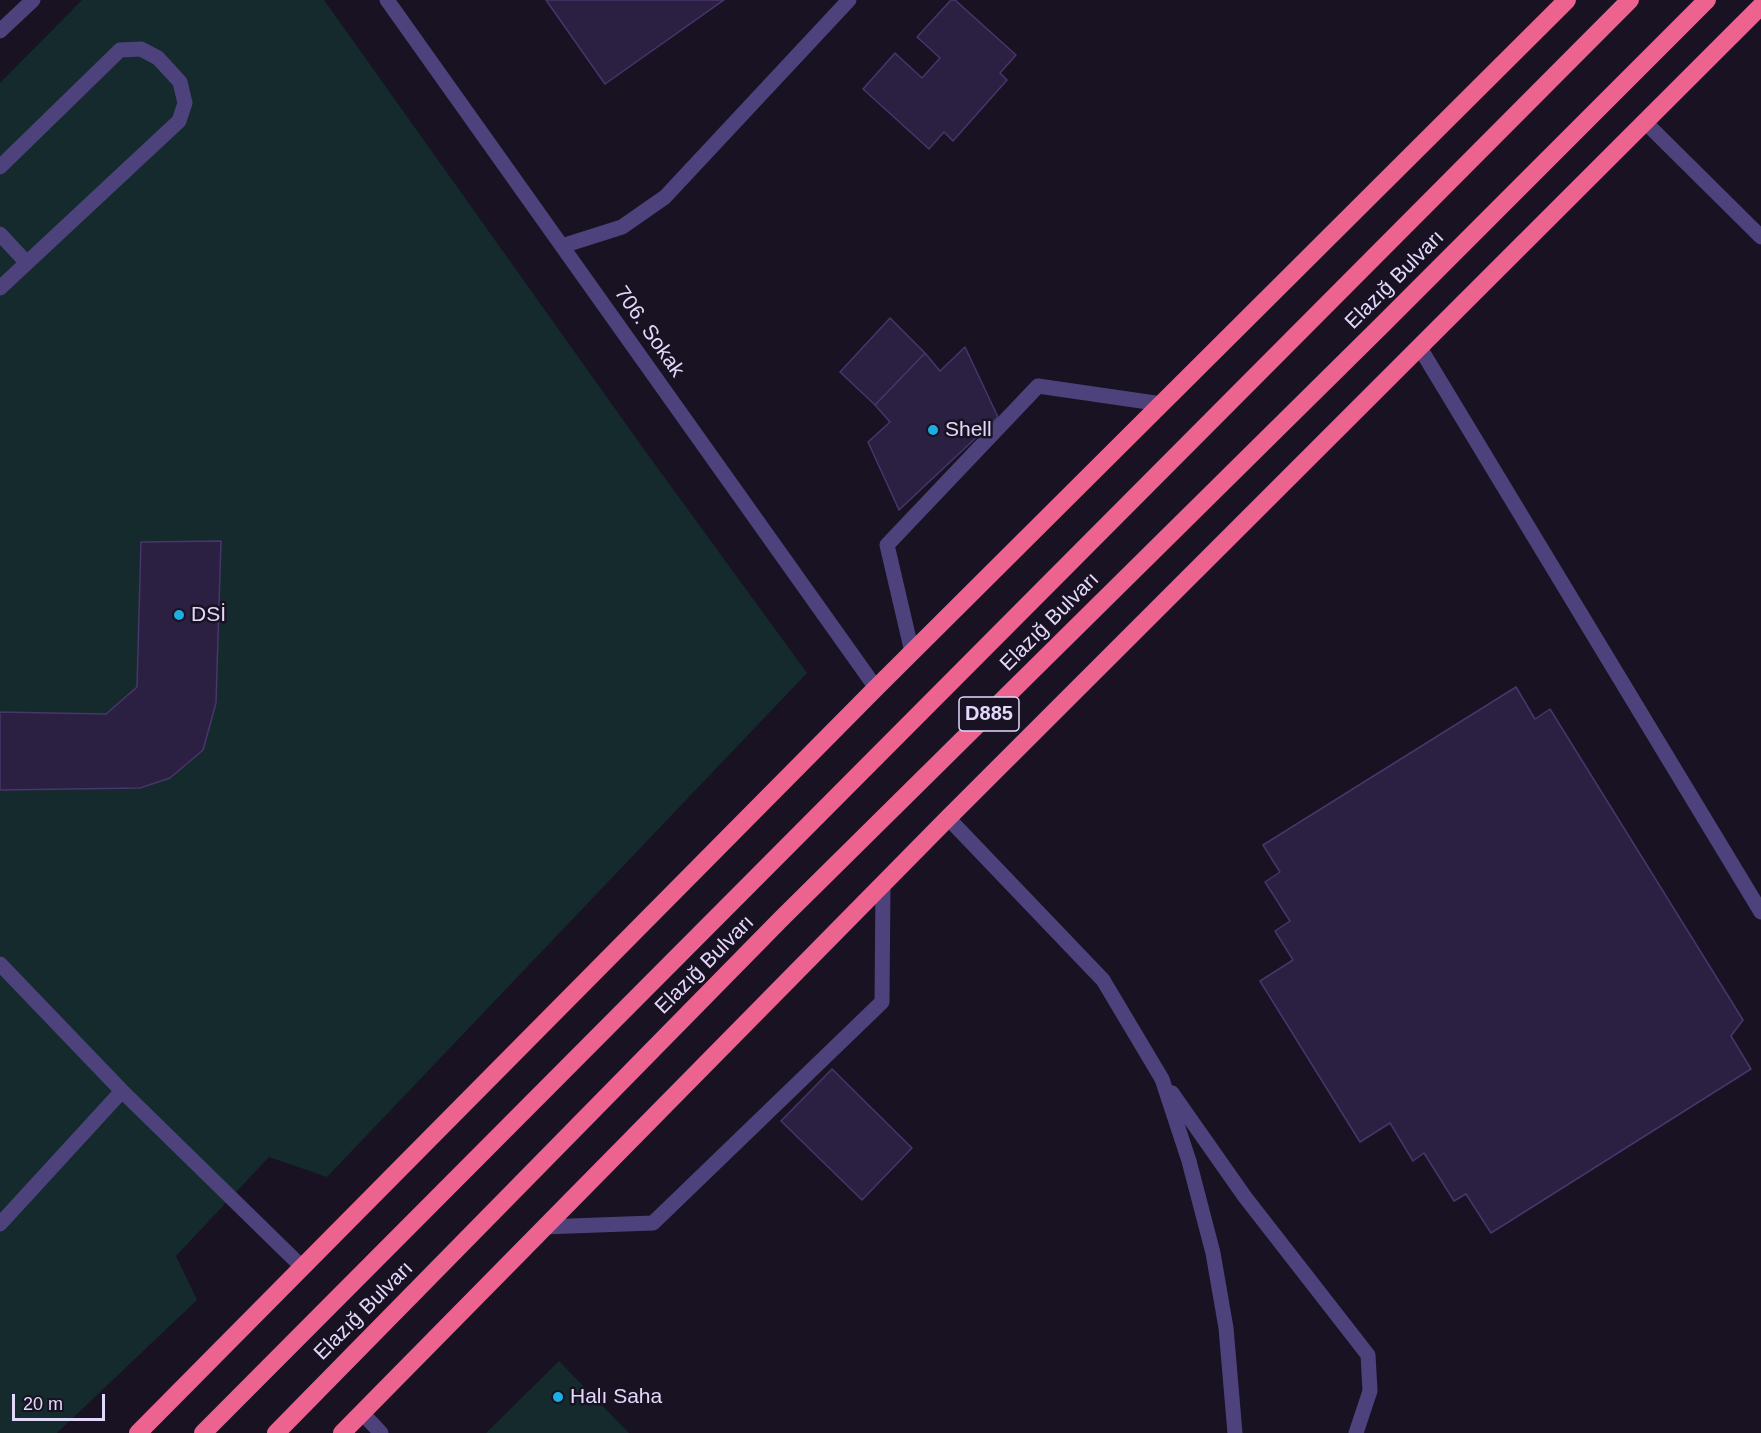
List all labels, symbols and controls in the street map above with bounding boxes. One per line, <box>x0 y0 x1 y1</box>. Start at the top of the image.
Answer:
street label: Elazığ Bulvarı <box>1340 225 1450 335</box>
street label: 706. Sokak <box>609 282 689 382</box>
place label: Shell <box>945 417 992 443</box>
marker: Shell <box>926 423 940 437</box>
street label: Elazığ Bulvarı <box>995 567 1105 677</box>
place label: DSİ <box>191 602 226 628</box>
marker: DSİ <box>172 608 186 622</box>
road number: D885 <box>959 697 1019 731</box>
street label: Elazığ Bulvarı <box>650 910 760 1020</box>
street label: Elazığ Bulvarı <box>309 1256 419 1366</box>
scale bar <box>15 1382 108 1420</box>
place label: Halı Saha <box>570 1384 662 1410</box>
marker: Halı Saha <box>551 1390 565 1404</box>
text: 20 m <box>23 1394 63 1414</box>

